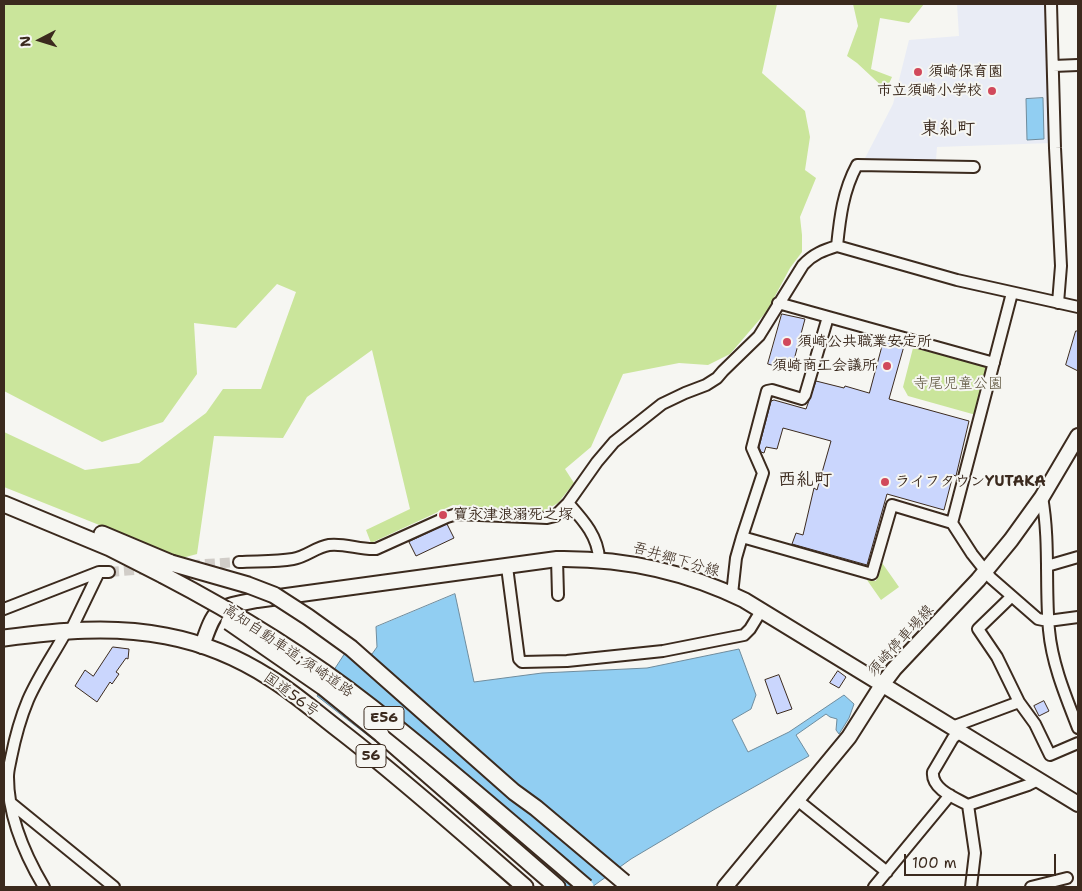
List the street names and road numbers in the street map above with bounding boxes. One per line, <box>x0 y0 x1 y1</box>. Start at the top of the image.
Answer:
street label: 吾井郷下分線 <box>630 539 722 581</box>
street label: 高知自動車道;須崎道路 <box>219 600 357 702</box>
street label: 須崎停車場線 <box>864 602 938 680</box>
street label: 国道56号 <box>260 669 322 721</box>
road number: E56 <box>364 706 404 730</box>
road number: 56 <box>356 744 386 768</box>

